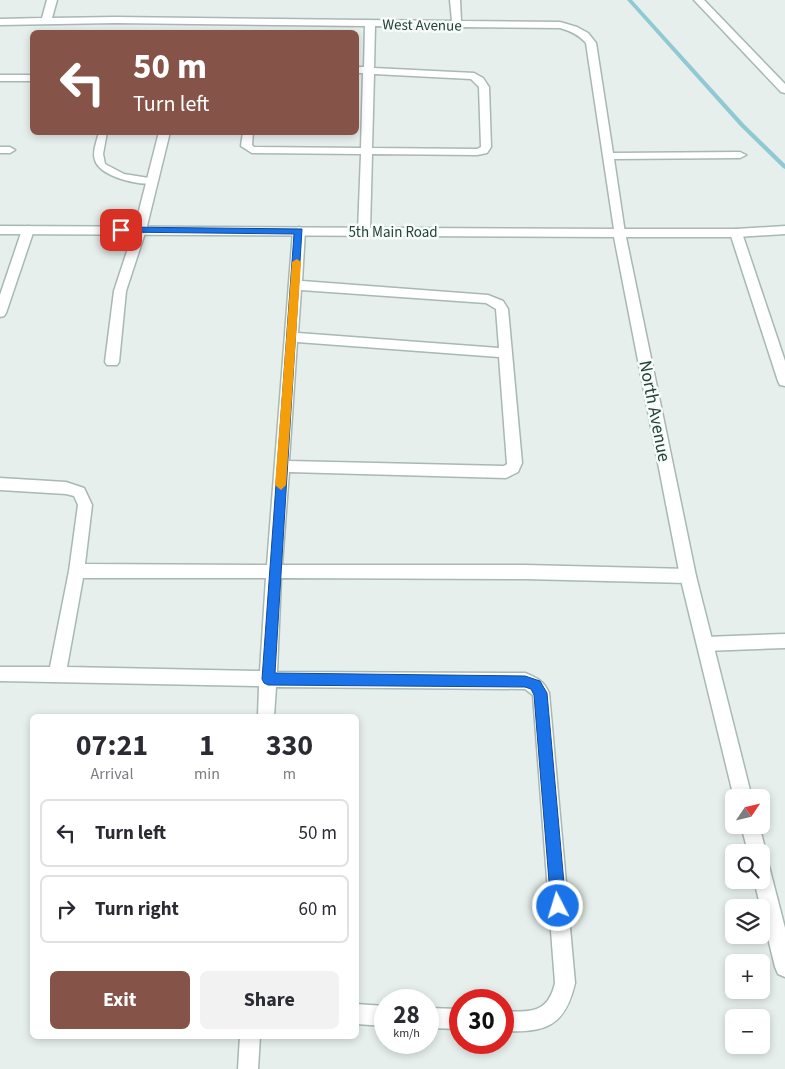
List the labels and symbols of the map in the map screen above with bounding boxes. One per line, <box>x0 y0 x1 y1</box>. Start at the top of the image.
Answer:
street label: West Avenue <box>382 14 462 37</box>
pin <box>100 209 142 251</box>
street label: 5th Main Road <box>348 222 438 243</box>
street label: North Avenue <box>632 358 677 464</box>
north arrow <box>725 789 770 834</box>
position arrow <box>531 879 583 931</box>
speed limit sign: 30 <box>449 989 514 1054</box>

